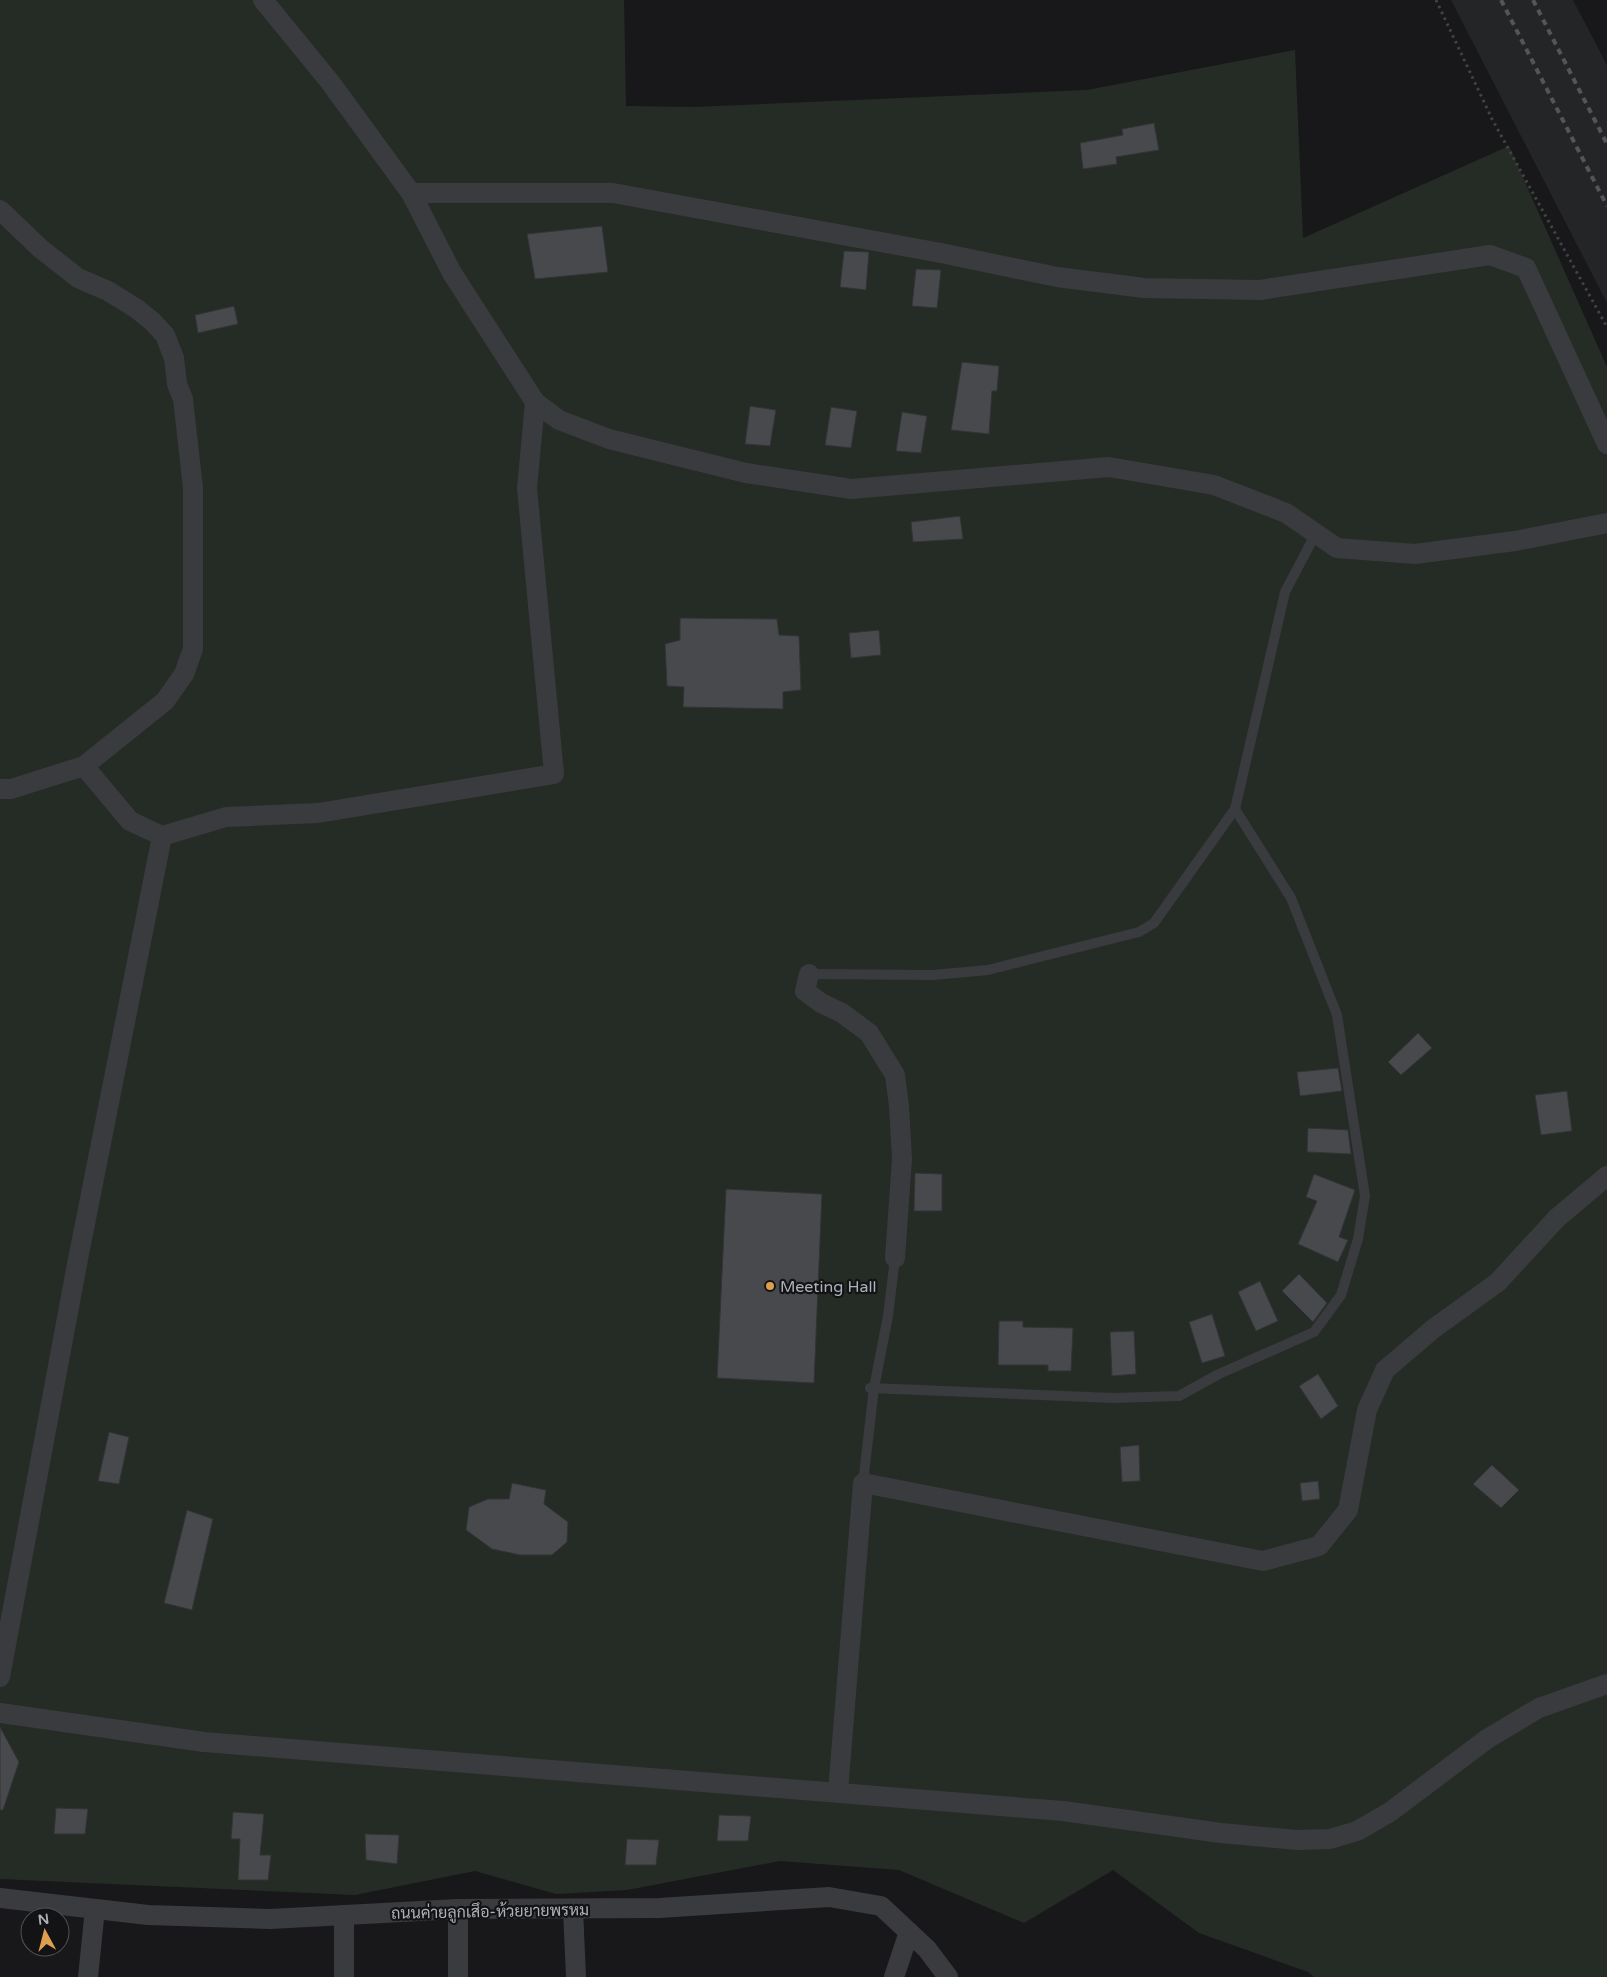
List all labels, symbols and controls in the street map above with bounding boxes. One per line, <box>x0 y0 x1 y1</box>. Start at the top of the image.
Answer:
place label: Meeting Hall <box>780 1277 876 1297</box>
marker: Meeting Hall <box>764 1280 776 1292</box>
street label: ถนนค่ายลูกเสึอ-ห้วยยายพรหม <box>391 1899 589 1925</box>
north arrow <box>20 1907 70 1957</box>
text: N <box>37 1910 50 1929</box>

